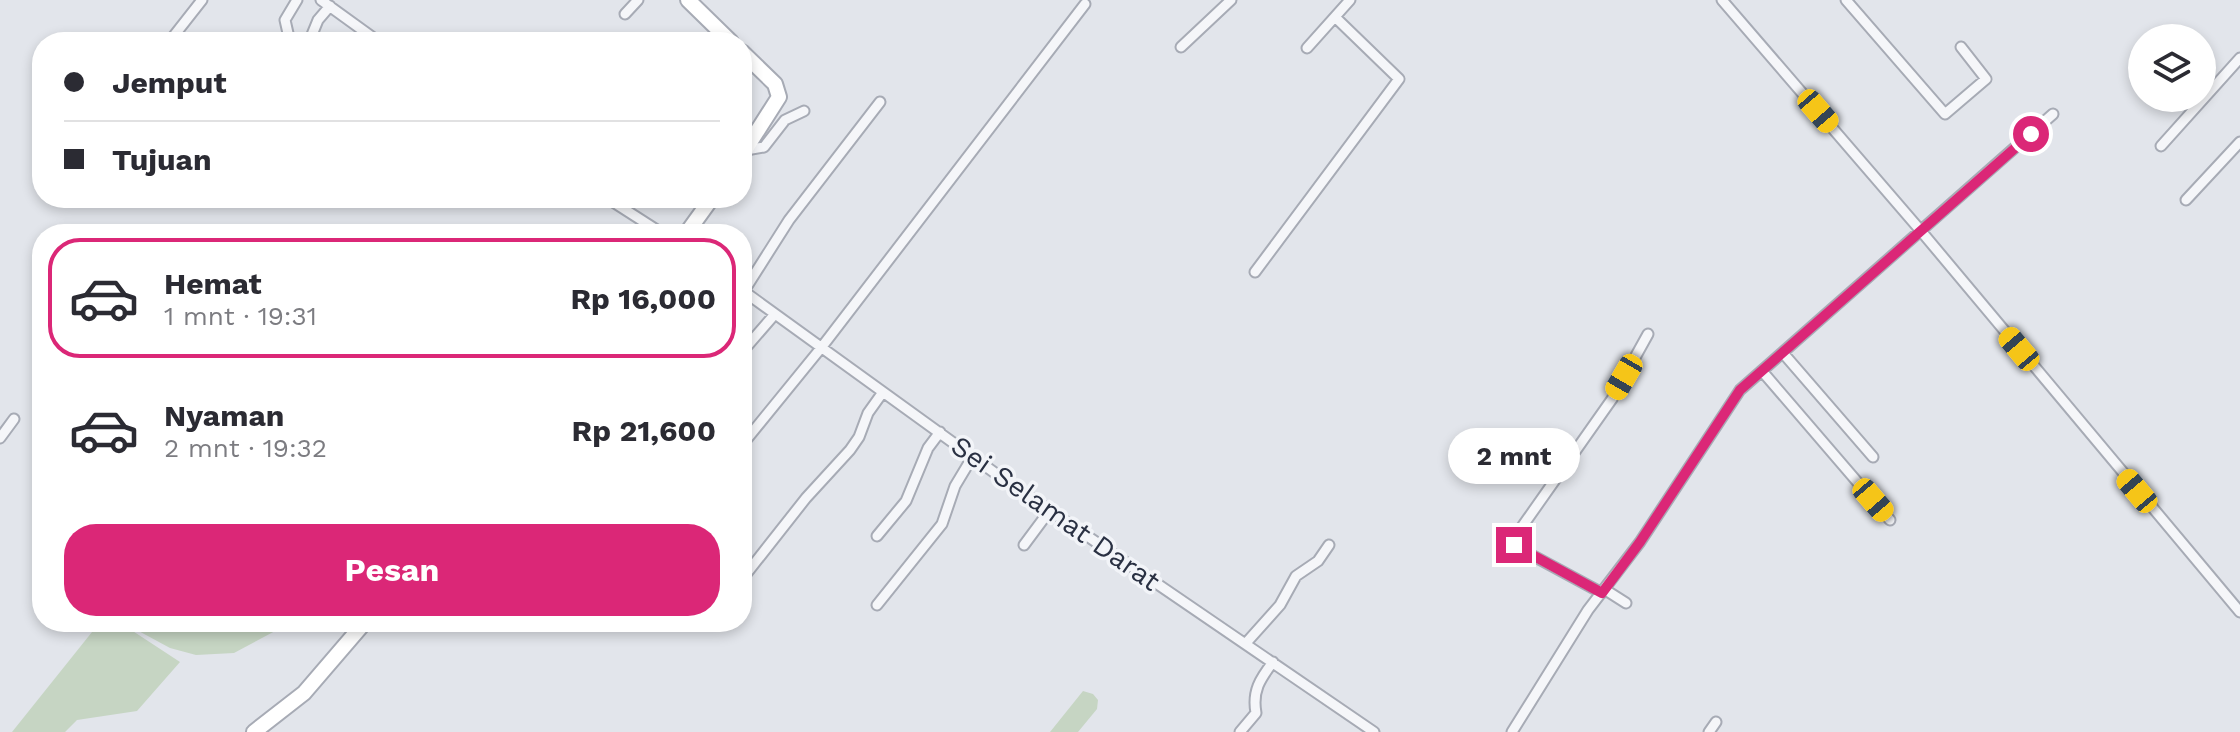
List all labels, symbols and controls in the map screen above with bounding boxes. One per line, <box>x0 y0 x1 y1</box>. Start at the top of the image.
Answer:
map controls <box>2128 24 2216 112</box>
button: layers <box>2128 24 2216 112</box>
text: Jemput <box>112 65 227 100</box>
car <box>1793 85 1843 137</box>
route start <box>2013 116 2049 152</box>
text: Tujuan <box>112 142 212 177</box>
icon: car <box>68 262 140 334</box>
text: Hemat <box>164 266 262 301</box>
text: Rp 16,000 <box>570 281 716 316</box>
text: 1 mnt · 19:31 <box>164 301 317 331</box>
car <box>1994 323 2044 375</box>
car <box>1602 350 1646 404</box>
icon: car <box>68 394 140 466</box>
text: Nyaman <box>164 398 284 433</box>
text: Rp 21,600 <box>572 413 716 448</box>
street label: Sei Selamat Darat <box>945 429 1167 598</box>
callout: 2 mnt <box>1448 429 1580 485</box>
text: 2 mnt · 19:32 <box>164 433 327 463</box>
text: 2 mnt <box>1477 441 1551 471</box>
car <box>2112 465 2162 517</box>
car <box>1848 474 1898 526</box>
button: Pesan <box>64 524 720 616</box>
route end <box>1496 527 1532 563</box>

